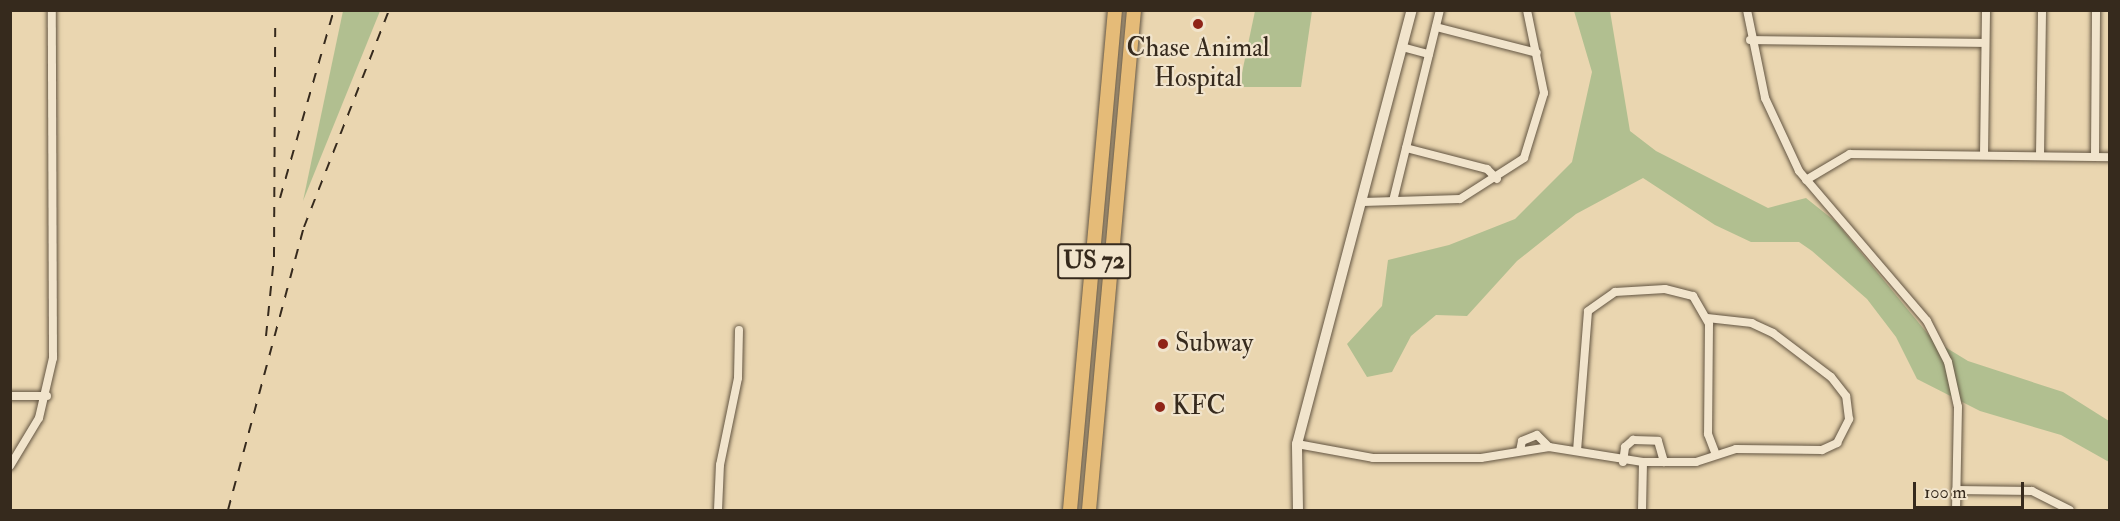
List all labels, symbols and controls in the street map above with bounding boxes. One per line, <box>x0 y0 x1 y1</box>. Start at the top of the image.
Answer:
marker: Chase Animal Hospital <box>1191 17 1205 31</box>
place label: Chase Animal Hospital <box>1127 33 1269 94</box>
road number: US 72 <box>1056 240 1132 282</box>
place label: Subway <box>1175 328 1253 360</box>
marker: Subway <box>1156 337 1170 351</box>
place label: KFC <box>1172 391 1226 423</box>
marker: KFC <box>1153 400 1167 414</box>
scale bar <box>1916 470 2027 508</box>
text: 100 m <box>1924 481 1967 504</box>

